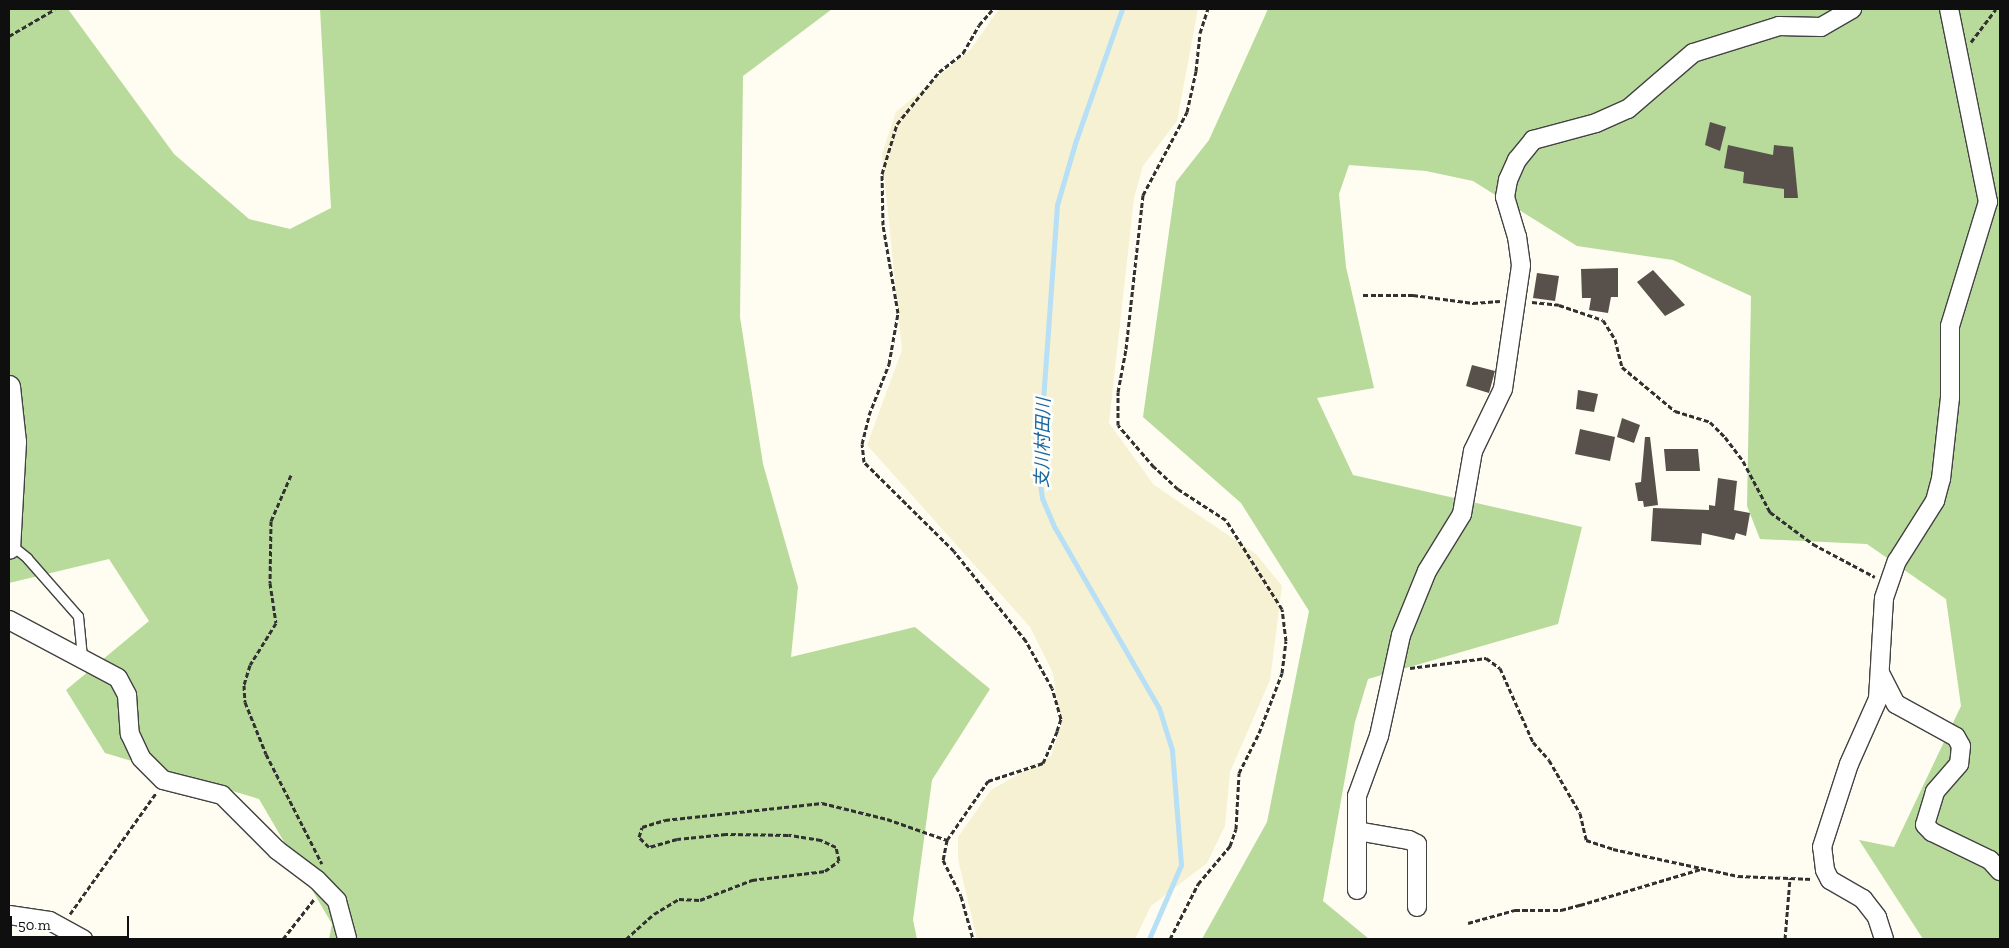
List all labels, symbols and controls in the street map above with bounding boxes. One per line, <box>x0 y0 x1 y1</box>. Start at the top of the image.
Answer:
water label: 支川村田川 <box>1031 398 1055 488</box>
scale bar <box>12 906 131 938</box>
text: 50 m <box>18 916 51 934</box>

